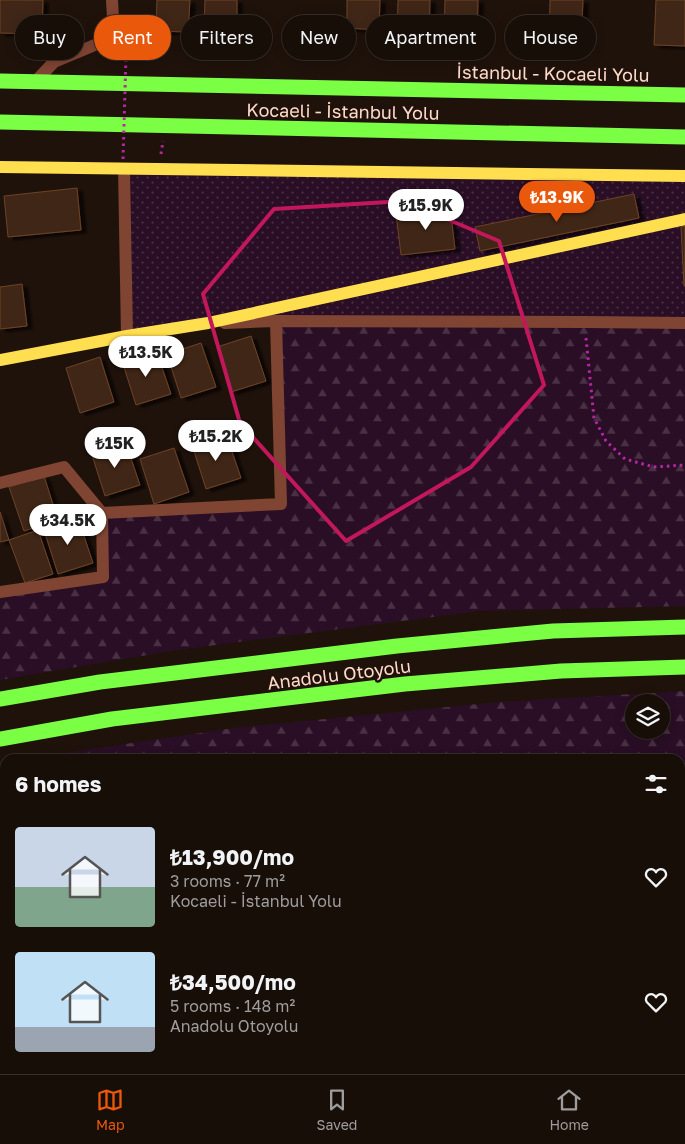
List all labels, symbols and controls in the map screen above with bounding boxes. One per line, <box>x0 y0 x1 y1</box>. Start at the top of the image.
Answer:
chip: Buy <box>15 15 84 60</box>
chip: Rent <box>94 15 171 60</box>
chip: Filters <box>181 15 272 60</box>
chip: New <box>282 15 356 60</box>
chip: Apartment <box>366 15 495 60</box>
chip: House <box>505 15 596 60</box>
street label: İstanbul - Kocaeli Yolu <box>456 60 650 86</box>
street label: Kocaeli - İstanbul Yolu <box>246 98 440 124</box>
pin: ₺13.9K <box>516 180 598 223</box>
text: ₺13.9K <box>530 187 584 207</box>
pin: ₺15.9K <box>385 188 467 231</box>
text: ₺15.9K <box>399 195 453 215</box>
pin: ₺13.5K <box>105 336 187 378</box>
text: ₺13.5K <box>119 342 173 362</box>
pin: ₺15.2K <box>175 420 257 462</box>
pin: ₺15K <box>85 426 145 469</box>
text: ₺15.2K <box>189 426 243 446</box>
text: ₺15K <box>96 433 134 453</box>
pin: ₺34.5K <box>27 504 109 546</box>
text: ₺34.5K <box>40 510 96 530</box>
street label: Anadolu Otoyolu <box>266 654 412 694</box>
map controls <box>625 694 670 739</box>
button: layers <box>625 694 670 739</box>
icon: filters <box>642 770 670 798</box>
text: 6 homes <box>15 771 101 797</box>
text: ₺13,900/mo <box>170 844 294 870</box>
icon: home <box>55 847 115 907</box>
icon: heart <box>642 863 670 891</box>
text: 3 rooms · 77 m² <box>170 871 285 891</box>
text: Kocaeli - İstanbul Yolu <box>170 891 342 911</box>
text: ₺34,500/mo <box>170 969 296 995</box>
icon: home <box>55 972 115 1032</box>
icon: heart <box>642 988 670 1016</box>
text: 5 rooms · 148 m² <box>170 996 295 1016</box>
text: Anadolu Otoyolu <box>170 1016 298 1036</box>
tab: Map <box>96 1086 125 1133</box>
tab: Saved <box>317 1086 357 1133</box>
tab: Home <box>549 1086 589 1133</box>

